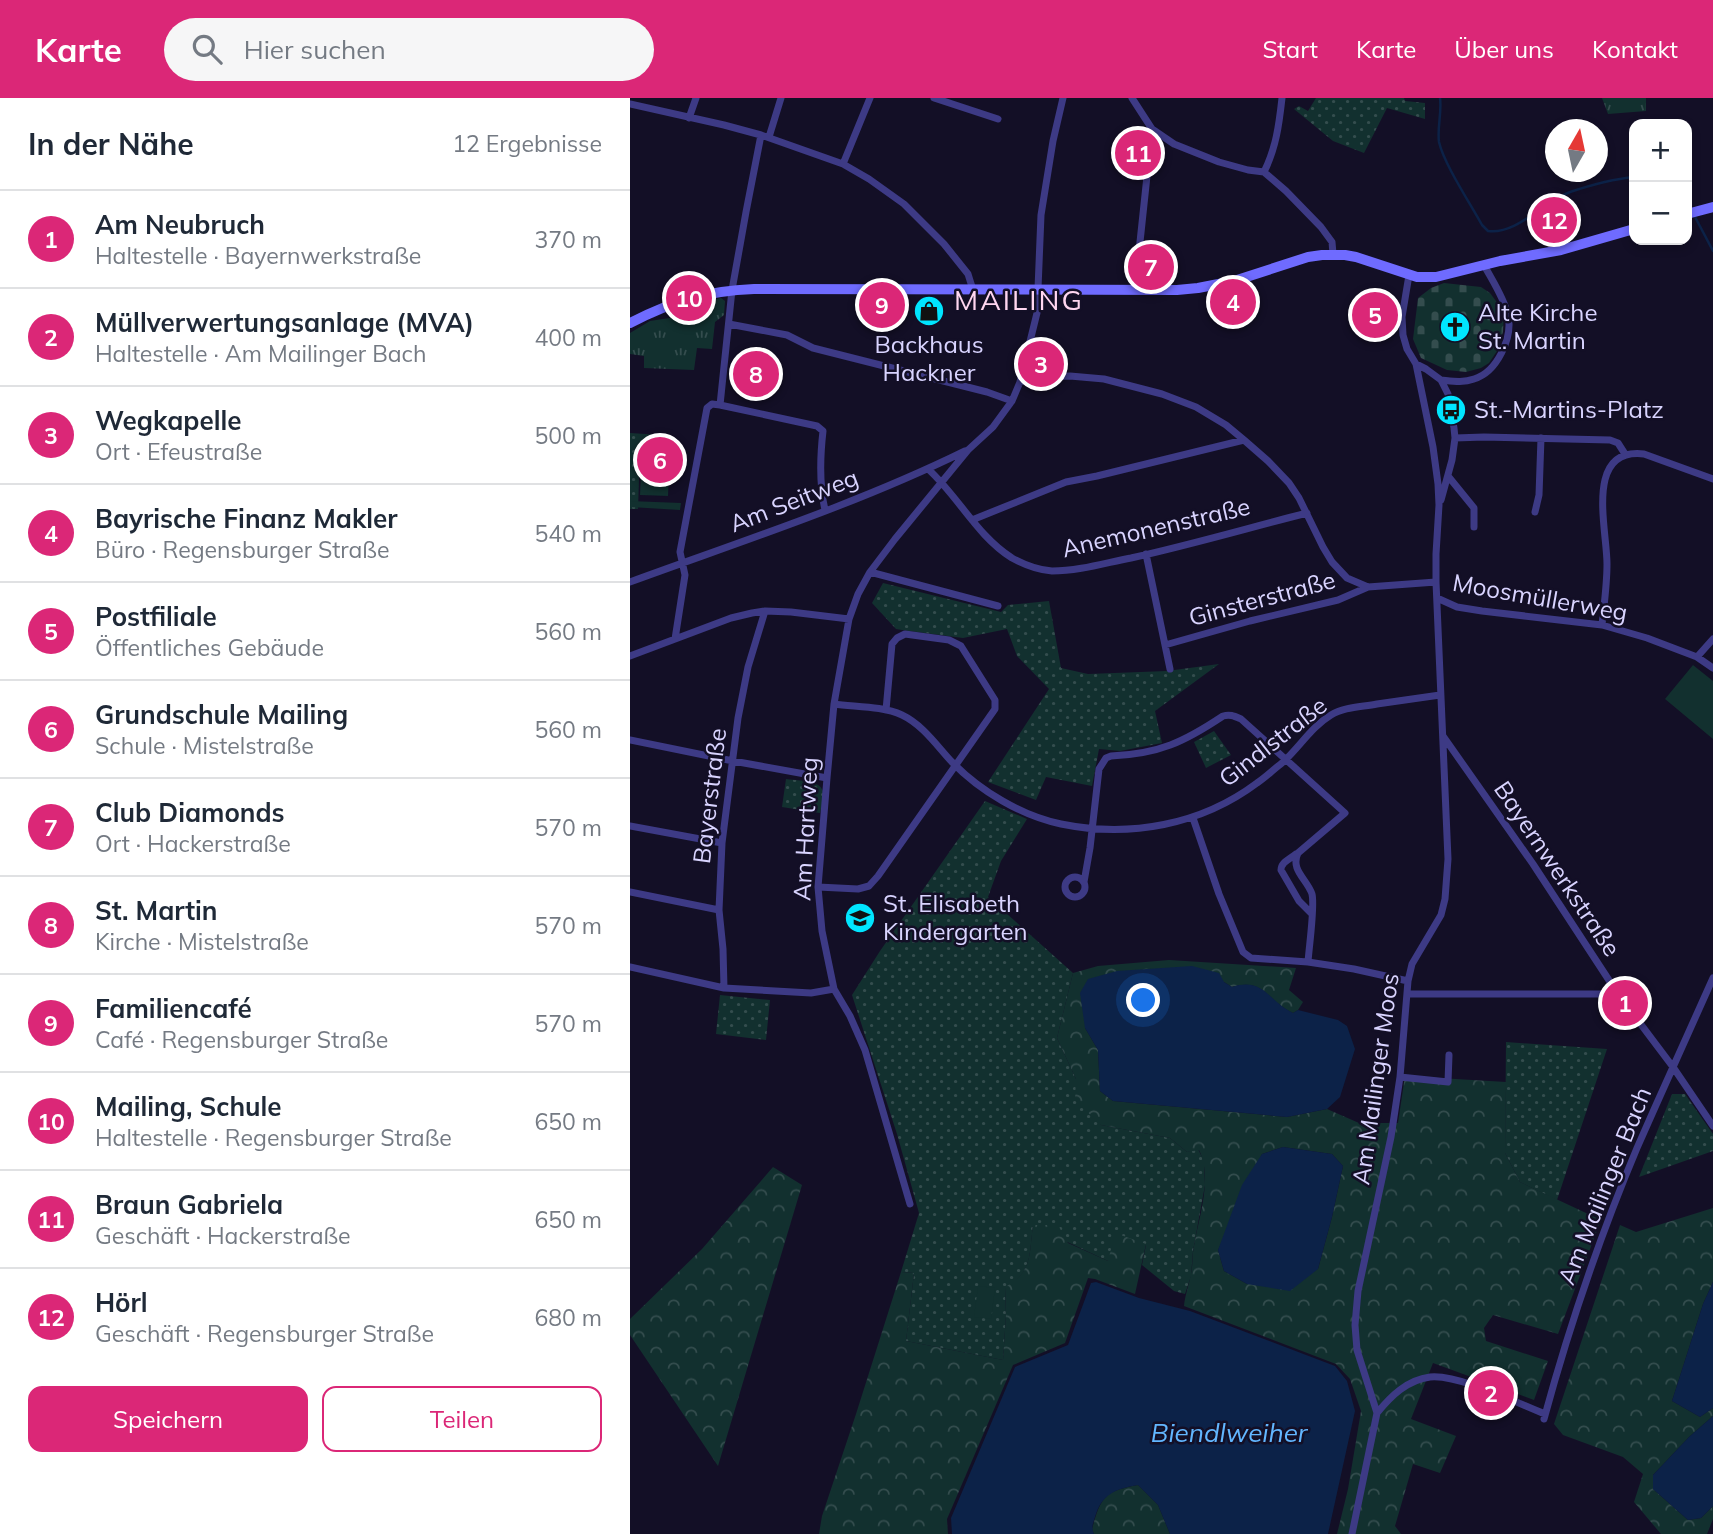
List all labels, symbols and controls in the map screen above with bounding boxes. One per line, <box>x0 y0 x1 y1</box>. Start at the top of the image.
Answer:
search box <box>164 18 654 81</box>
text: Karte <box>35 29 122 70</box>
icon: search <box>188 30 226 68</box>
text: Hier suchen <box>244 33 386 66</box>
text: Start <box>1262 34 1318 64</box>
text: Karte <box>1356 34 1416 64</box>
text: Über uns <box>1454 34 1554 64</box>
text: Kontakt <box>1592 34 1678 64</box>
north arrow <box>1545 119 1608 182</box>
map controls <box>1629 119 1692 245</box>
button: + <box>1629 119 1692 182</box>
text: In der Nähe <box>28 125 194 163</box>
pin: 11 <box>1115 127 1161 179</box>
text: 12 Ergebnisse <box>452 129 602 158</box>
button: − <box>1629 182 1692 245</box>
pin: 12 <box>1531 194 1577 246</box>
text: Am Neubruch <box>95 208 265 241</box>
text: 1 <box>44 225 58 254</box>
text: 370 m <box>534 225 602 254</box>
text: Haltestelle · Bayernwerkstraße <box>95 241 421 270</box>
pin: 7 <box>1128 241 1174 293</box>
pin: 10 <box>666 272 712 324</box>
pin: 4 <box>1210 276 1256 328</box>
pin: 9 <box>859 279 905 331</box>
district label: MAILING <box>954 282 1084 317</box>
pin: 5 <box>1352 289 1398 341</box>
shop icon: Backhaus Hackner <box>912 294 946 328</box>
place label: Alte Kirche St. Martin <box>1478 297 1597 355</box>
text: Müllverwertungsanlage (MVA) <box>95 306 474 339</box>
church icon: Alte Kirche St. Martin <box>1438 310 1472 344</box>
text: 2 <box>44 323 58 352</box>
text: 400 m <box>534 323 602 352</box>
place label: Backhaus Hackner <box>874 329 984 387</box>
pin: 3 <box>1018 338 1064 390</box>
text: Haltestelle · Am Mailinger Bach <box>95 339 426 368</box>
pin: 8 <box>733 348 779 400</box>
bus stop icon: St.-Martins-Platz <box>1434 393 1468 427</box>
place label: St.-Martins-Platz <box>1474 394 1664 424</box>
text: Wegkapelle <box>95 404 241 437</box>
text: 3 <box>44 421 58 450</box>
text: 500 m <box>534 421 602 450</box>
pin: 6 <box>637 434 683 486</box>
text: Ort · Efeustraße <box>95 437 262 466</box>
street label: Am Seitweg <box>725 462 862 538</box>
street label: Anemonenstraße <box>1059 491 1253 563</box>
text: Bayrische Finanz Makler <box>95 502 398 535</box>
text: 4 <box>44 519 58 548</box>
text: 540 m <box>534 519 602 548</box>
text: Büro · Regensburger Straße <box>95 535 389 564</box>
street label: Ginsterstraße <box>1185 564 1338 632</box>
street label: Moosmüllerweg <box>1450 567 1630 627</box>
text: Postfiliale <box>95 600 217 633</box>
text: 5 <box>44 617 58 646</box>
text: 560 m <box>534 617 602 646</box>
text: Öffentliches Gebäude <box>95 633 324 662</box>
street label: Gindlstraße <box>1212 690 1332 793</box>
text: Grundschule Mailing <box>95 698 348 731</box>
text: 6 <box>44 715 58 744</box>
text: 560 m <box>534 715 602 744</box>
street label: Bayerstraße <box>686 726 732 865</box>
text: Schule · Mistelstraße <box>95 731 314 760</box>
street label: Am Hartweg <box>786 756 824 902</box>
street label: Bayernwerkstraße <box>1488 775 1628 962</box>
text: Club Diamonds <box>95 796 285 829</box>
text: 7 <box>44 813 58 842</box>
text: 570 m <box>534 813 602 842</box>
text: Ort · Hackerstraße <box>95 829 291 858</box>
place label: St. Elisabeth Kindergarten <box>883 888 1028 946</box>
text: St. Martin <box>95 894 218 927</box>
school or university icon: St. Elisabeth Kindergarten <box>843 901 877 935</box>
text: 8 <box>44 911 58 940</box>
text: 570 m <box>534 911 602 940</box>
text: Kirche · Mistelstraße <box>95 927 309 956</box>
street label: Am Mailinger Moos <box>1345 971 1405 1187</box>
pin: 1 <box>1602 977 1648 1029</box>
your location <box>1126 983 1160 1017</box>
text: Familiencafé <box>95 992 252 1025</box>
text: 9 <box>44 1009 58 1038</box>
text: 570 m <box>534 1009 602 1038</box>
text: Café · Regensburger Straße <box>95 1025 388 1054</box>
street label: Am Mailinger Bach <box>1551 1082 1657 1289</box>
text: Mailing, Schule <box>95 1090 282 1123</box>
text: 10 <box>37 1107 65 1136</box>
text: 650 m <box>534 1107 602 1136</box>
text: Haltestelle · Regensburger Straße <box>95 1123 452 1152</box>
text: Braun Gabriela <box>95 1188 283 1221</box>
text: 11 <box>37 1205 65 1234</box>
text: 650 m <box>534 1205 602 1234</box>
text: Geschäft · Hackerstraße <box>95 1221 351 1250</box>
text: Hörl <box>95 1286 148 1319</box>
text: 12 <box>37 1303 65 1332</box>
text: 680 m <box>534 1303 602 1332</box>
text: Geschäft · Regensburger Straße <box>95 1319 434 1348</box>
pin: 2 <box>1468 1367 1514 1419</box>
button: Speichern <box>28 1386 308 1452</box>
button: Teilen <box>322 1386 602 1452</box>
water label: Biendlweiher <box>1151 1416 1309 1449</box>

